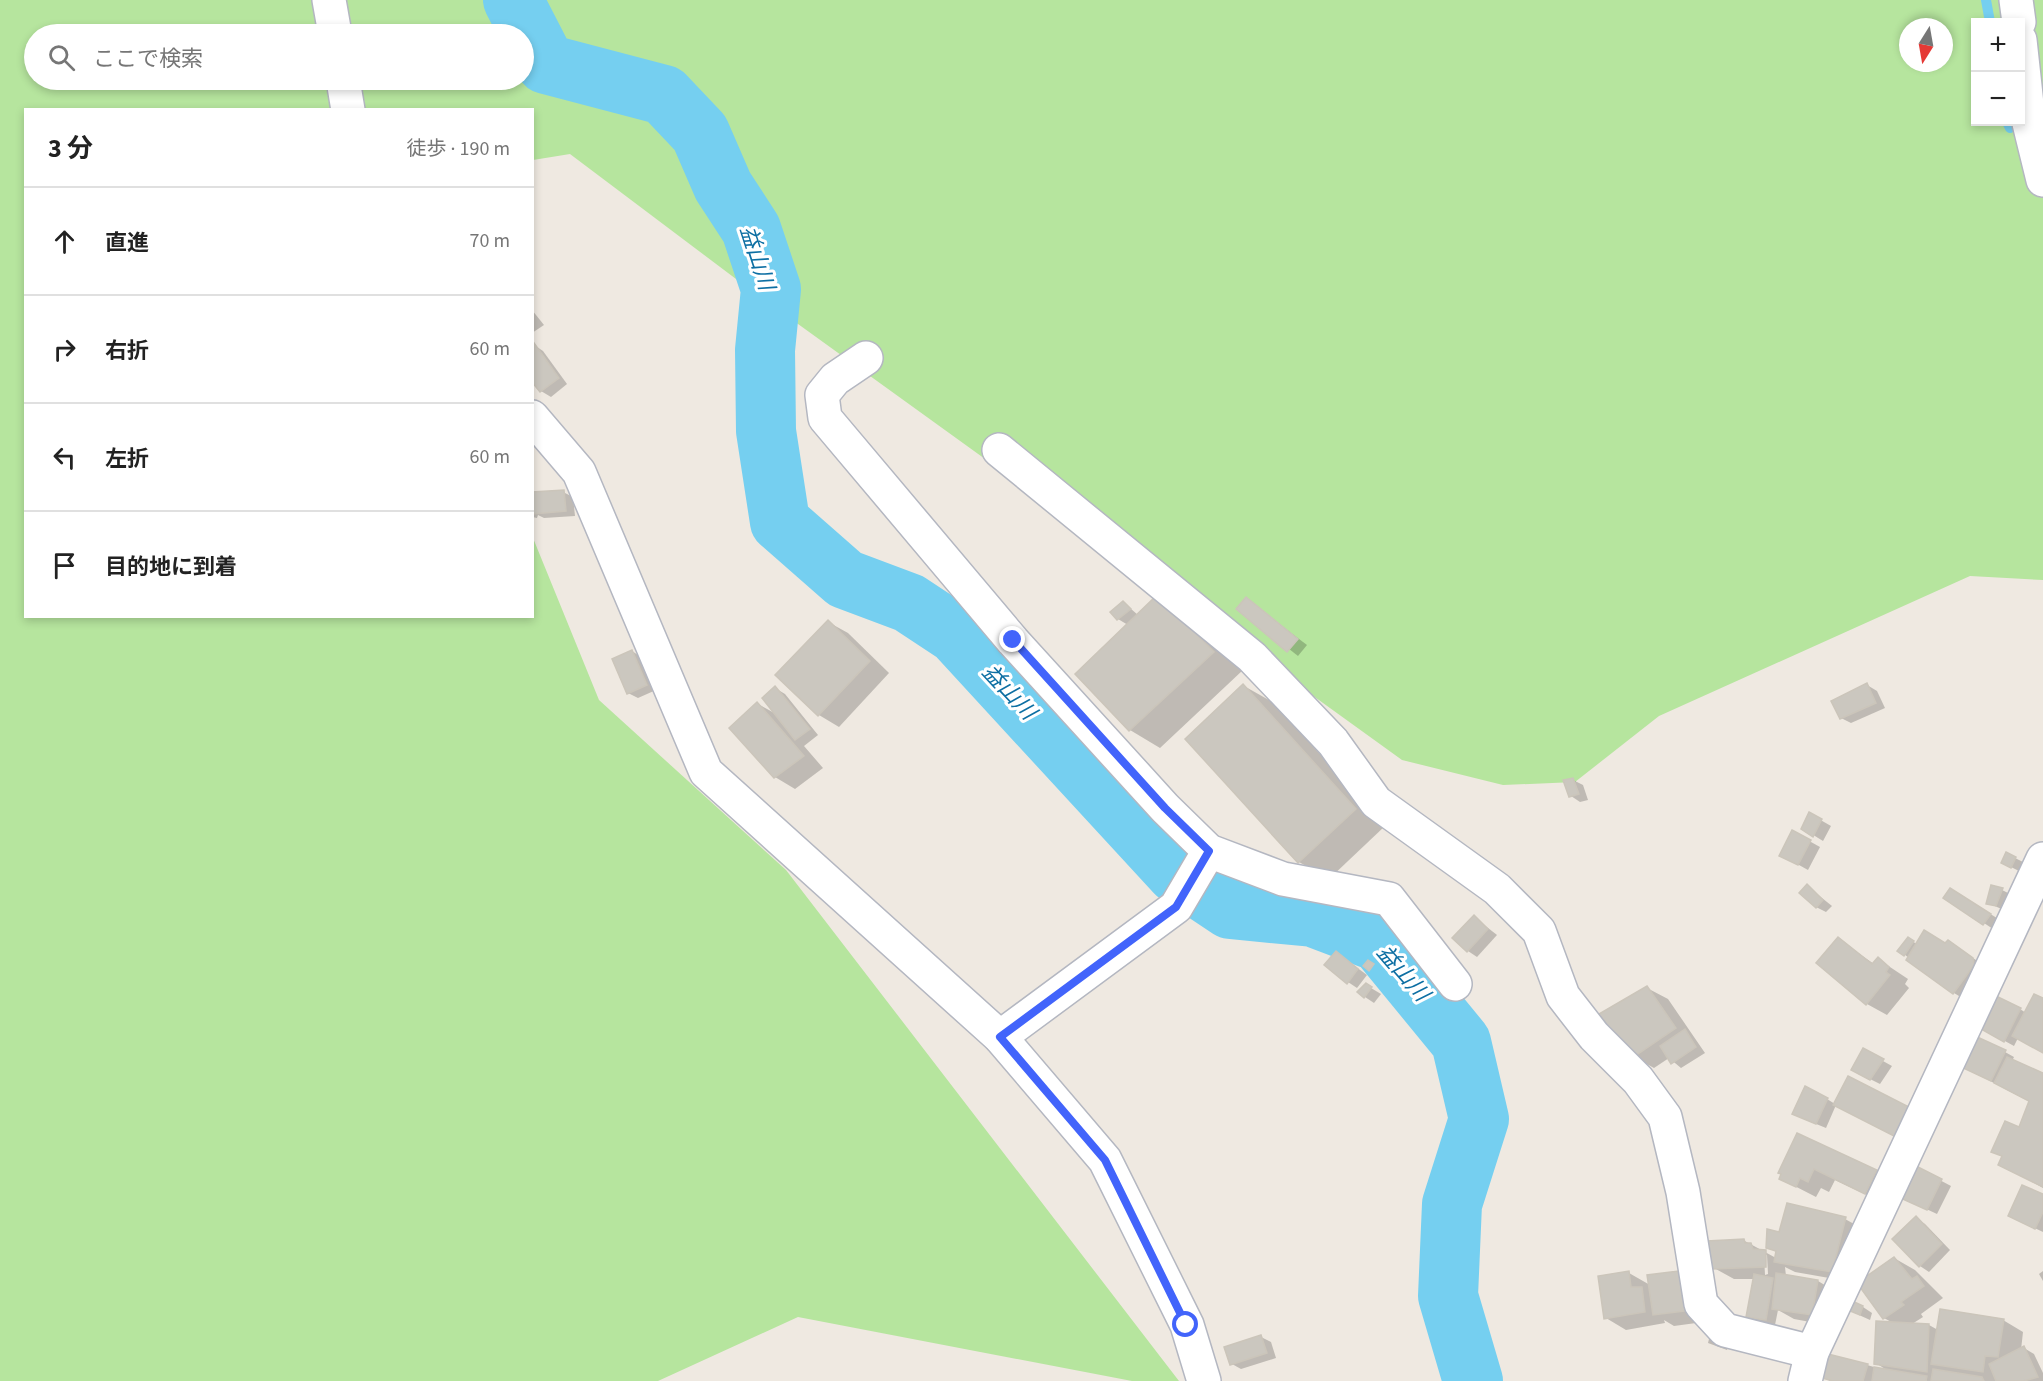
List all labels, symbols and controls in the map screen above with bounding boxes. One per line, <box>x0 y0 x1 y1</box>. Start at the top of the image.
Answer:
north arrow <box>1899 18 1953 72</box>
map controls <box>1971 18 2025 126</box>
button: + <box>1971 18 2025 72</box>
search box <box>24 24 534 90</box>
icon: search <box>45 41 78 74</box>
text: ここで検索 <box>93 43 203 75</box>
button: − <box>1971 72 2025 126</box>
text: 3 分 <box>48 130 93 167</box>
text: 徒歩 · 190 m <box>407 135 510 163</box>
water label: 益山川 <box>732 222 783 296</box>
icon: ahead <box>48 225 81 258</box>
text: 直進 <box>105 227 149 259</box>
text: 70 m <box>470 227 510 255</box>
icon: right <box>48 333 81 366</box>
text: 右折 <box>105 335 149 367</box>
text: 60 m <box>470 335 510 363</box>
icon: left <box>48 441 81 474</box>
text: 左折 <box>105 443 149 475</box>
text: 60 m <box>470 443 510 471</box>
icon: arrive <box>48 549 81 582</box>
text: 目的地に到着 <box>105 551 237 583</box>
route end <box>999 626 1025 652</box>
water label: 益山川 <box>975 657 1045 729</box>
water label: 益山川 <box>1369 938 1438 1010</box>
route start <box>1172 1311 1198 1337</box>

